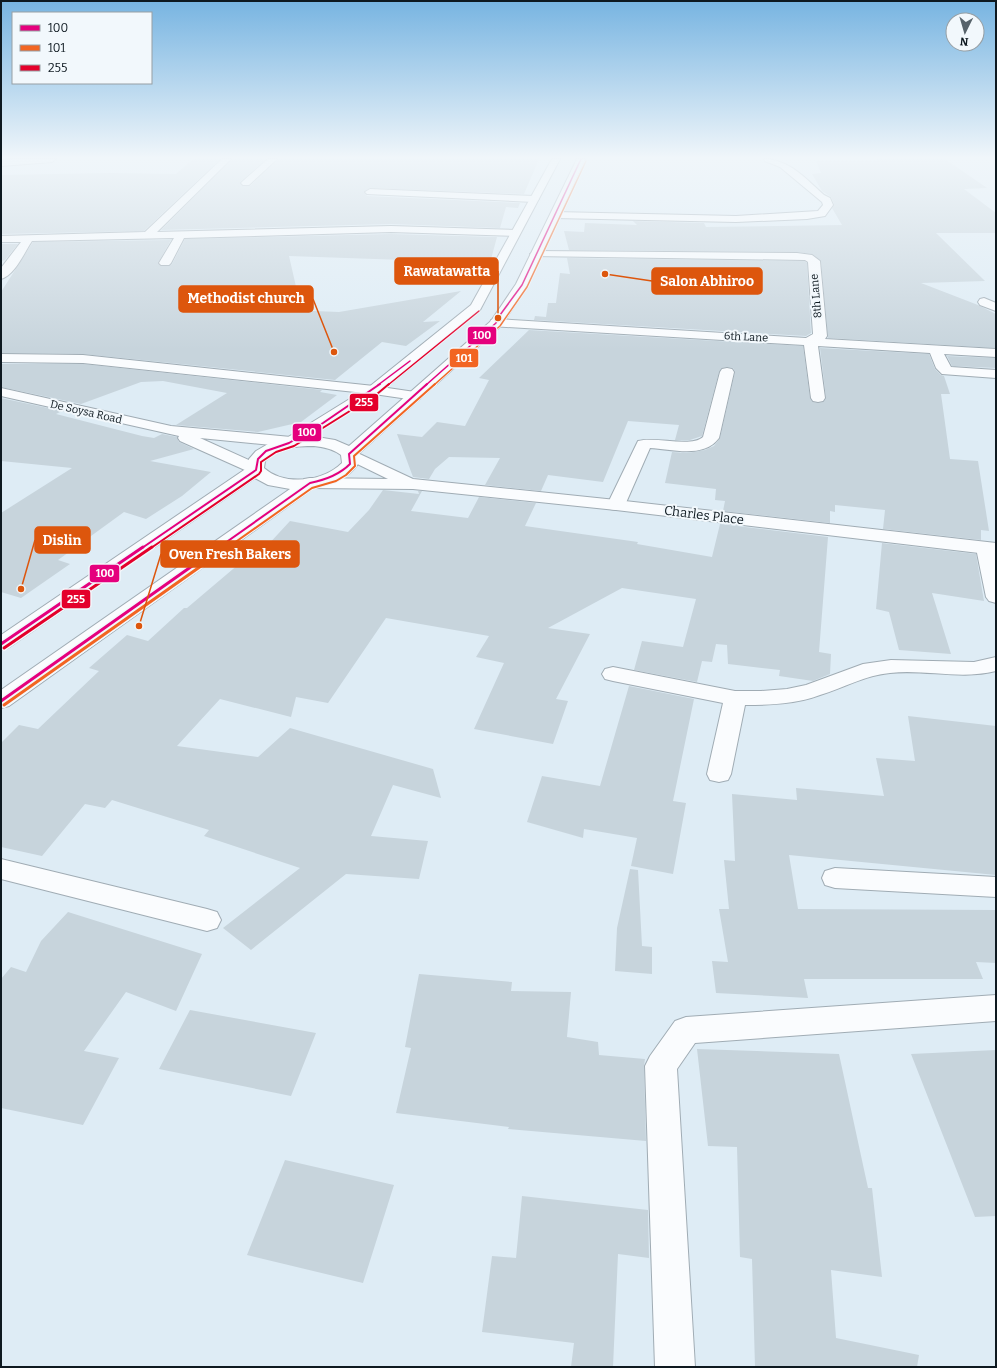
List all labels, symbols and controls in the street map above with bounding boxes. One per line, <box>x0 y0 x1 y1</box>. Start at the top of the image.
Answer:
legend <box>12 12 152 84</box>
north arrow <box>945 12 985 52</box>
text: 100 <box>48 21 68 35</box>
text: N <box>959 35 969 48</box>
text: 101 <box>48 41 66 55</box>
text: 255 <box>48 61 67 75</box>
callout: Rawatawatta <box>395 258 498 284</box>
text: Rawatawatta <box>404 263 491 280</box>
callout: Salon Abhiroo <box>652 268 762 294</box>
text: Salon Abhiroo <box>660 273 754 290</box>
street label: 8th Lane <box>808 273 824 319</box>
callout: Methodist church <box>179 286 313 312</box>
text: Methodist church <box>187 290 305 307</box>
line badge: 100 <box>467 326 497 345</box>
text: 100 <box>473 329 491 342</box>
street label: 6th Lane <box>724 329 768 345</box>
line badge: 101 <box>449 348 479 368</box>
text: 101 <box>456 352 472 365</box>
line badge: 255 <box>349 393 379 412</box>
text: 255 <box>355 396 373 409</box>
street label: De Soysa Road <box>49 397 124 427</box>
line badge: 100 <box>292 423 322 442</box>
text: 100 <box>298 426 316 439</box>
street label: Charles Place <box>663 503 745 527</box>
callout: Dislin <box>35 527 90 553</box>
text: Dislin <box>43 532 81 549</box>
callout: Oven Fresh Bakers <box>161 541 299 567</box>
text: Oven Fresh Bakers <box>169 546 291 563</box>
line badge: 100 <box>89 564 120 583</box>
text: 100 <box>96 567 114 580</box>
line badge: 255 <box>61 589 91 609</box>
text: 255 <box>67 593 85 606</box>

